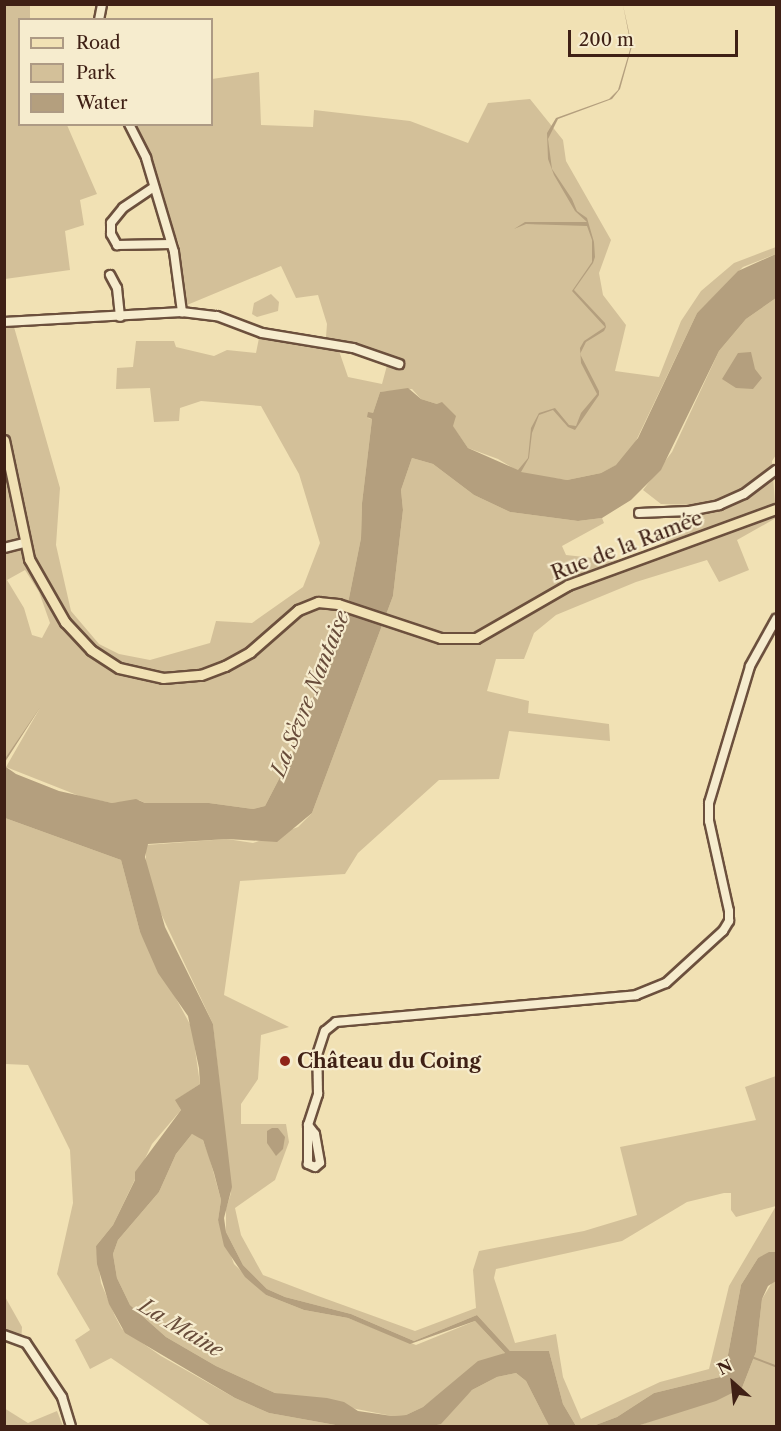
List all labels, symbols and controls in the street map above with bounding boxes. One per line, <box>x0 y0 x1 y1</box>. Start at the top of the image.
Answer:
legend <box>18 18 213 126</box>
scale bar <box>571 18 740 56</box>
text: 200 m <box>579 29 634 51</box>
text: Road <box>76 32 121 54</box>
text: Park <box>76 62 115 84</box>
text: Water <box>76 92 128 114</box>
street label: Rue de la Ramée <box>548 506 706 586</box>
water label: La Sèvre Nantaise <box>265 608 355 780</box>
place label: Château du Coing <box>297 1049 481 1073</box>
marker: Château du Coing <box>278 1054 292 1068</box>
water label: La Maine <box>134 1293 228 1363</box>
north arrow <box>703 1353 763 1413</box>
text: N <box>714 1355 736 1379</box>

